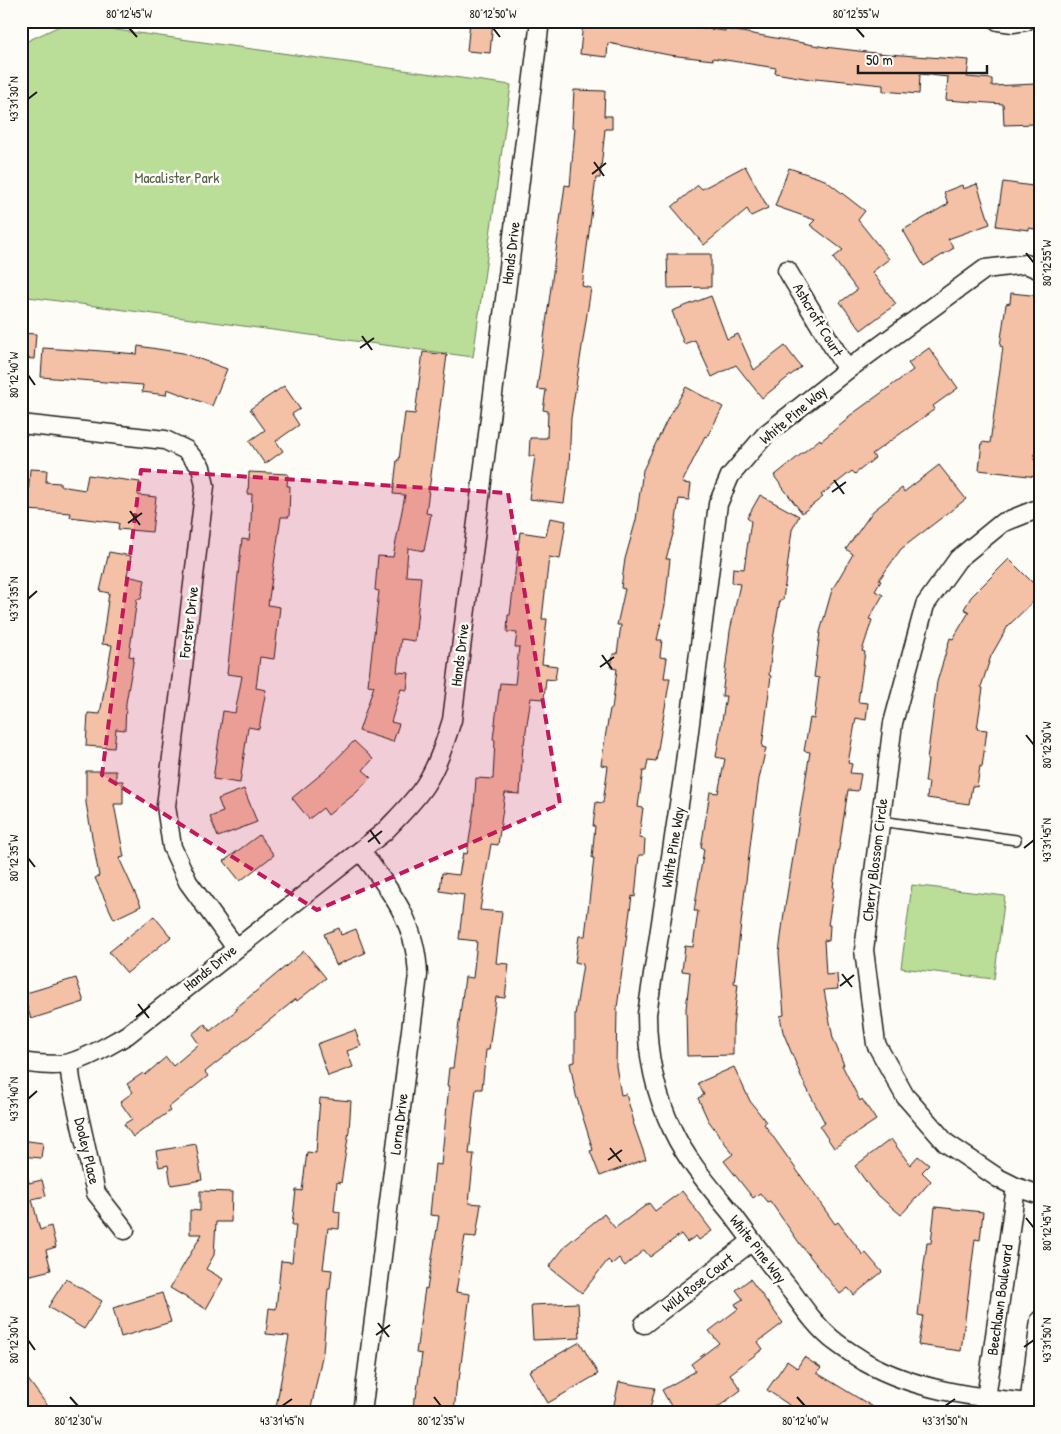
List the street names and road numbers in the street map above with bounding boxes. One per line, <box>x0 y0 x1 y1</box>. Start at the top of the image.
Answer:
street label: Hands Drive <box>496 220 525 285</box>
street label: Ashcroft Court <box>788 279 849 361</box>
street label: White Pine Way <box>755 380 831 449</box>
street label: Forster Drive <box>174 585 203 660</box>
street label: Hands Drive <box>445 622 474 687</box>
street label: Cherry Blossom Circle <box>857 797 892 923</box>
street label: White Pine Way <box>656 805 689 889</box>
street label: Hands Drive <box>179 940 241 996</box>
street label: Lorna Drive <box>384 1092 413 1156</box>
street label: Dooley Place <box>70 1115 105 1186</box>
street label: White Pine Way <box>725 1210 792 1287</box>
street label: Beechlawn Boulevard <box>981 1243 1018 1357</box>
street label: Wild Rose Court <box>658 1248 738 1317</box>

